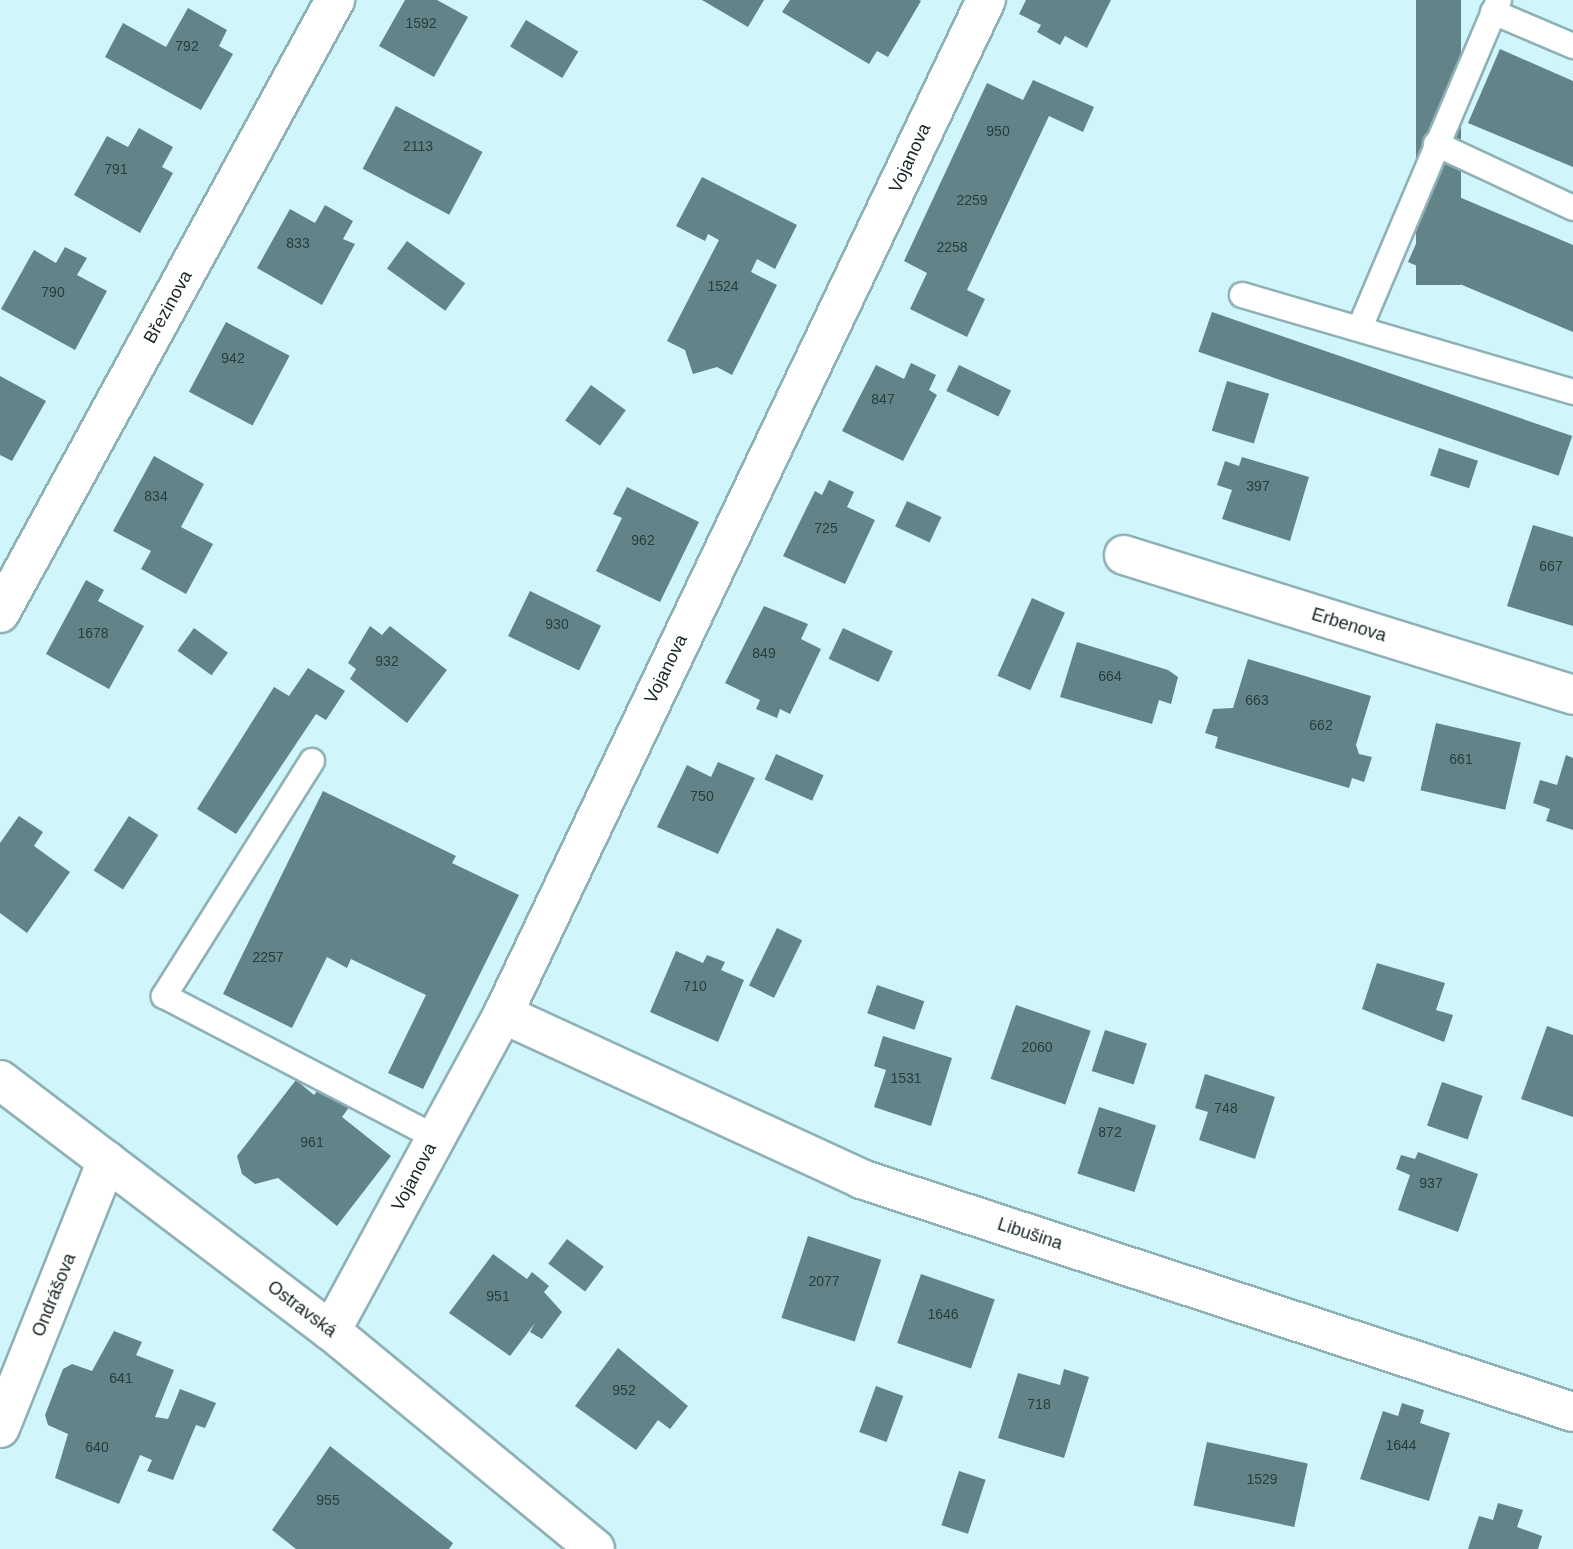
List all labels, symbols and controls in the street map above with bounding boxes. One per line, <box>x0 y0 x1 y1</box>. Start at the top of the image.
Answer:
house number: 1592 <box>405 15 437 31</box>
house number: 792 <box>175 38 199 54</box>
street label: Vojanova <box>885 120 935 196</box>
house number: 950 <box>986 123 1010 139</box>
house number: 2113 <box>403 138 433 154</box>
house number: 791 <box>104 161 128 177</box>
house number: 2259 <box>956 192 988 208</box>
house number: 833 <box>286 235 310 251</box>
house number: 2258 <box>936 239 968 255</box>
street label: Březinova <box>139 267 197 347</box>
house number: 1524 <box>707 278 739 294</box>
house number: 790 <box>41 284 65 300</box>
house number: 942 <box>221 350 245 366</box>
house number: 847 <box>871 391 895 407</box>
house number: 397 <box>1246 478 1270 494</box>
house number: 834 <box>144 488 168 504</box>
house number: 725 <box>814 520 838 536</box>
house number: 962 <box>631 532 655 548</box>
house number: 667 <box>1539 558 1563 574</box>
street label: Erbenova <box>1309 603 1389 647</box>
house number: 930 <box>545 616 569 632</box>
house number: 1678 <box>77 625 109 641</box>
street label: Vojanova <box>640 631 692 707</box>
house number: 849 <box>752 645 776 661</box>
house number: 932 <box>375 653 399 669</box>
house number: 664 <box>1098 668 1122 684</box>
house number: 663 <box>1245 692 1269 708</box>
house number: 662 <box>1309 717 1333 733</box>
house number: 661 <box>1449 751 1473 767</box>
house number: 750 <box>690 788 714 804</box>
house number: 2257 <box>252 949 284 965</box>
house number: 710 <box>683 978 707 994</box>
house number: 2060 <box>1021 1039 1053 1055</box>
house number: 1531 <box>890 1070 922 1086</box>
house number: 748 <box>1214 1100 1238 1116</box>
house number: 872 <box>1098 1124 1122 1140</box>
house number: 961 <box>300 1134 324 1150</box>
street label: Vojanova <box>387 1139 441 1215</box>
house number: 937 <box>1419 1175 1443 1191</box>
street label: Libušina <box>995 1213 1065 1255</box>
street label: Ondrášova <box>27 1250 81 1340</box>
house number: 2077 <box>808 1273 840 1289</box>
street label: Ostravská <box>263 1276 341 1342</box>
house number: 951 <box>486 1288 510 1304</box>
house number: 1646 <box>927 1306 959 1322</box>
house number: 641 <box>109 1370 133 1386</box>
house number: 952 <box>612 1382 636 1398</box>
house number: 718 <box>1027 1396 1051 1412</box>
house number: 1644 <box>1385 1437 1417 1453</box>
house number: 640 <box>85 1439 109 1455</box>
house number: 1529 <box>1246 1471 1278 1487</box>
house number: 955 <box>316 1492 340 1508</box>

